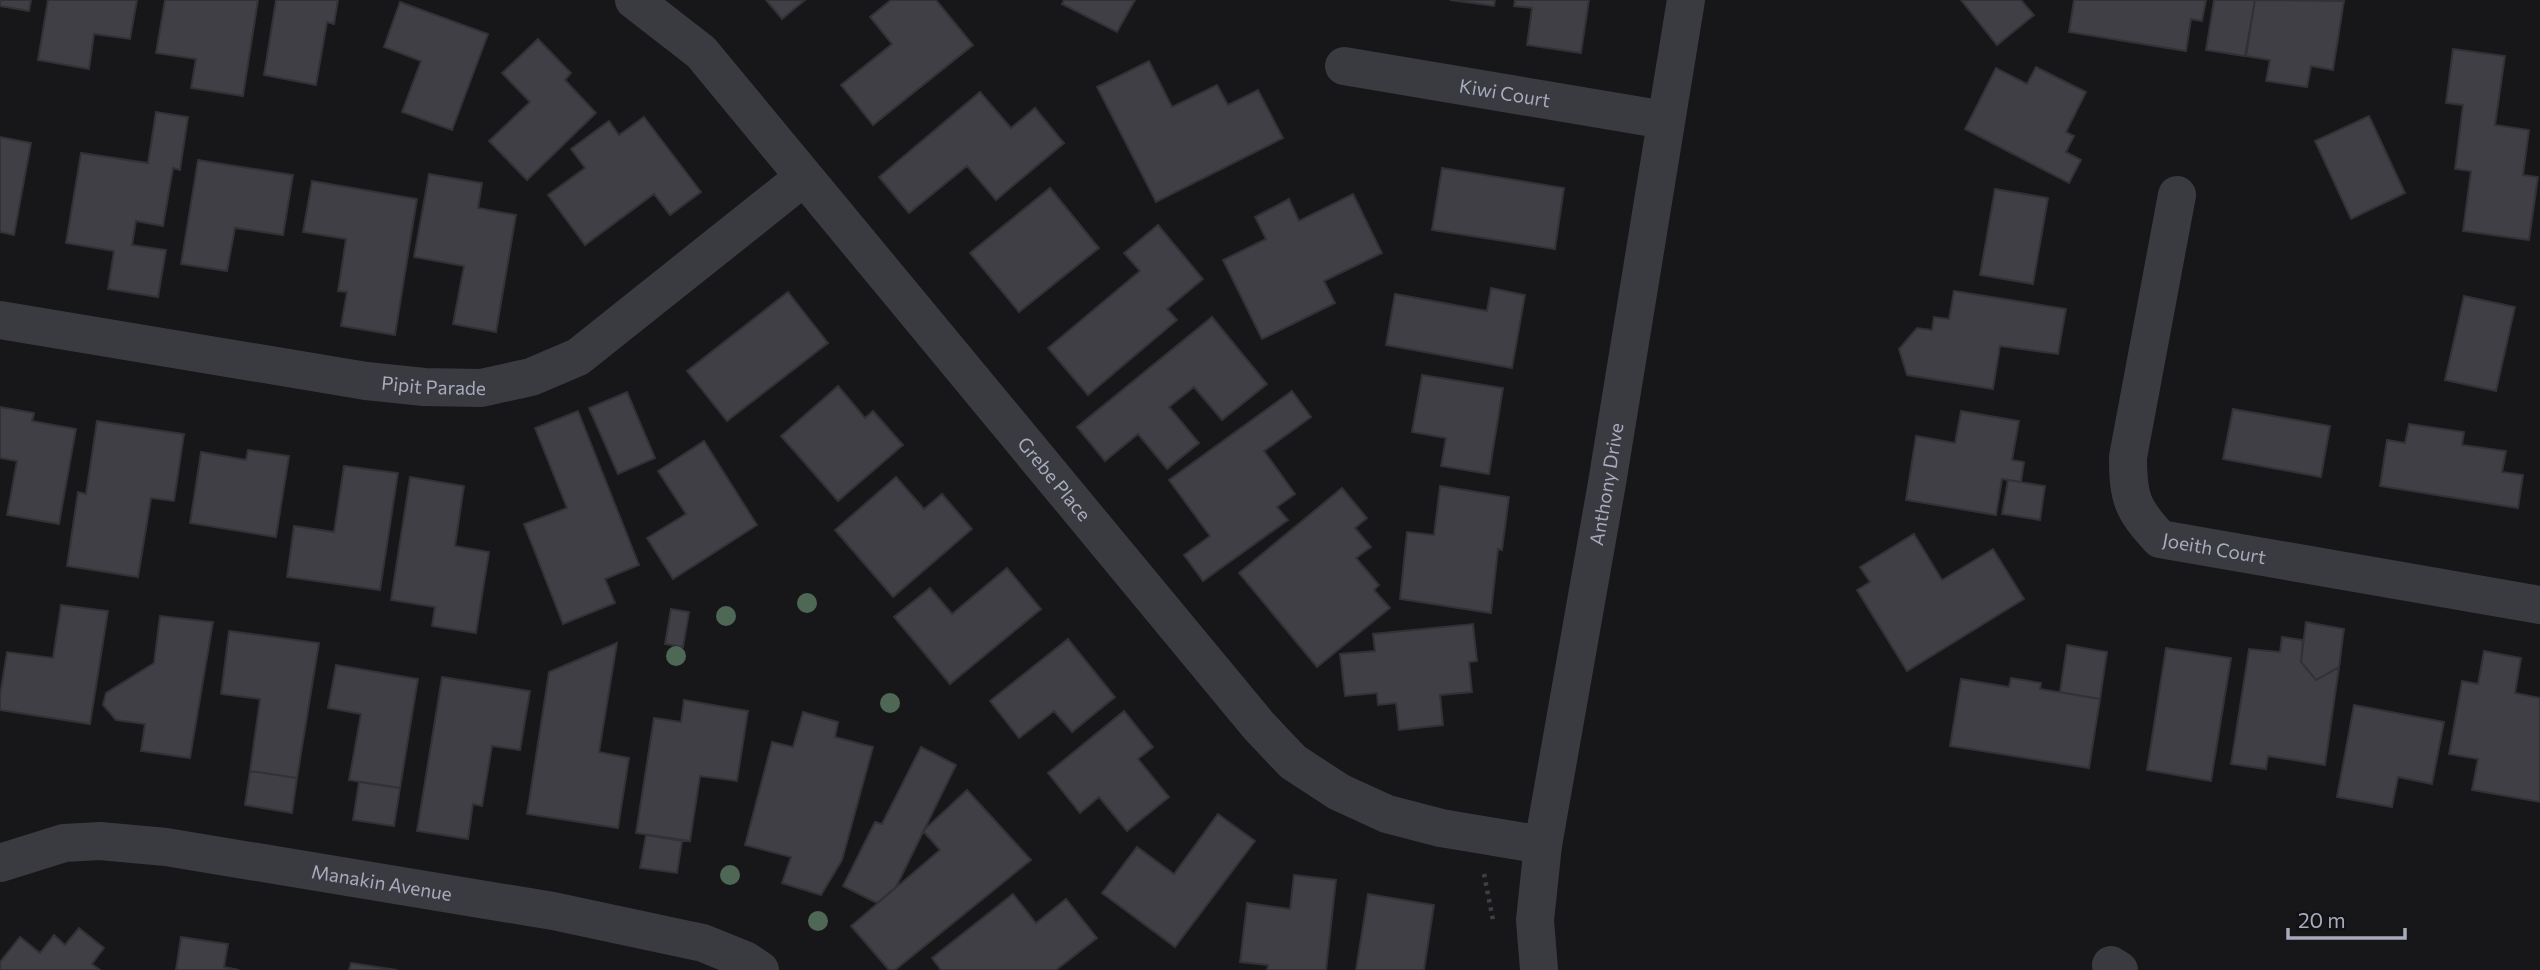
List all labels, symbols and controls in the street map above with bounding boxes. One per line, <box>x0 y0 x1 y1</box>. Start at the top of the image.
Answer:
street label: Kiwi Court <box>1458 74 1552 112</box>
street label: Pipit Parade <box>380 371 486 399</box>
street label: Anthony Drive <box>1584 421 1628 547</box>
street label: Grebe Place <box>1013 432 1096 525</box>
street label: Joeith Court <box>2161 528 2268 568</box>
street label: Manakin Avenue <box>310 859 454 905</box>
scale bar <box>2288 897 2405 941</box>
text: 20 m <box>2298 907 2346 932</box>

